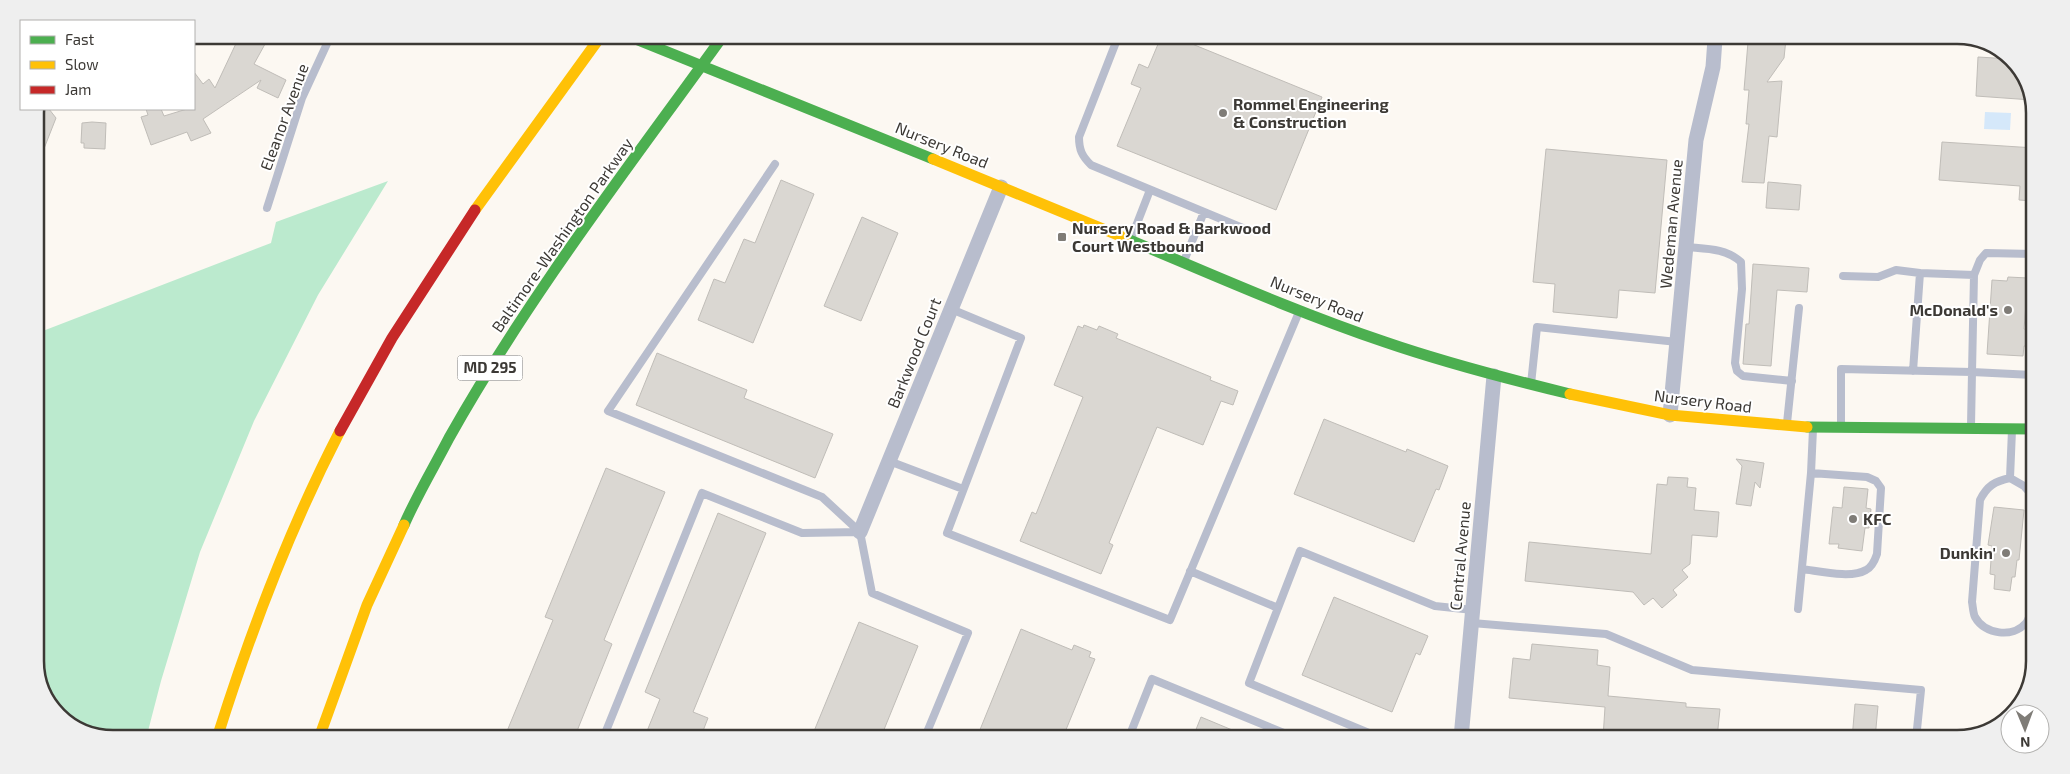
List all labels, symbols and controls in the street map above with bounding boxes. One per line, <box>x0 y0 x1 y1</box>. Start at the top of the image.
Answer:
legend <box>20 20 195 110</box>
text: Fast <box>65 30 95 48</box>
text: Slow <box>65 55 99 73</box>
street label: Eleanor Avenue <box>255 61 312 173</box>
text: Jam <box>65 80 91 98</box>
place label: Rommel Engineering & Construction <box>1233 94 1389 131</box>
marker: Rommel Engineering & Construction <box>1217 107 1229 119</box>
street label: Nursery Road <box>893 117 991 172</box>
street label: Baltimore-Washington Parkway <box>487 133 636 336</box>
street label: Wedeman Avenue <box>1655 158 1686 290</box>
place label: Nursery Road & Barkwood Court Westbound <box>1072 218 1271 255</box>
marker: Nursery Road & Barkwood Court Westbound <box>1056 231 1068 243</box>
street label: Nursery Road <box>1268 271 1366 326</box>
street label: Barkwood Court <box>883 295 944 411</box>
place label: McDonald's <box>1909 300 1998 319</box>
marker: McDonald's <box>2002 304 2014 316</box>
road number: MD 295 <box>458 356 522 380</box>
street label: Nursery Road <box>1653 385 1753 416</box>
street label: Central Avenue <box>1445 501 1474 611</box>
place label: KFC <box>1863 509 1891 528</box>
marker: KFC <box>1847 513 1859 525</box>
place label: Dunkin' <box>1940 543 1996 562</box>
marker: Dunkin' <box>2000 547 2012 559</box>
north arrow <box>2000 704 2050 754</box>
text: N <box>2020 734 2030 751</box>

